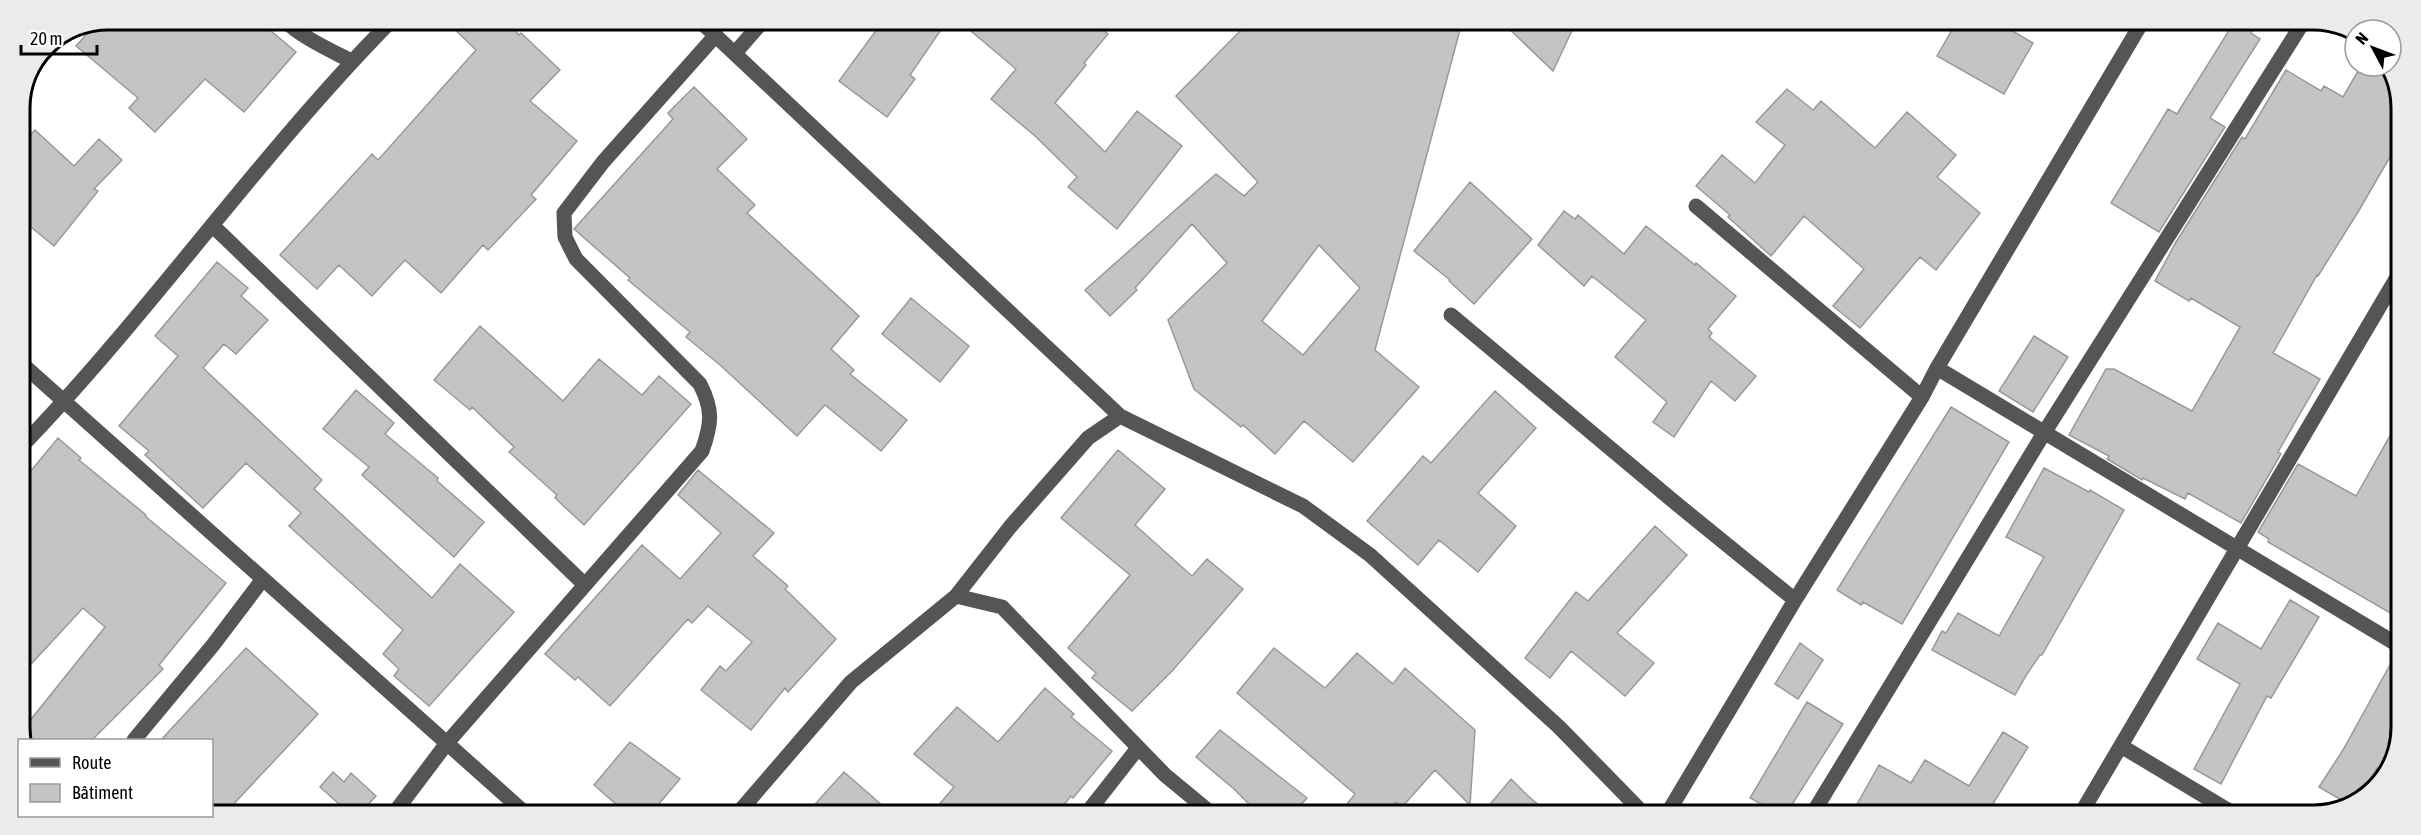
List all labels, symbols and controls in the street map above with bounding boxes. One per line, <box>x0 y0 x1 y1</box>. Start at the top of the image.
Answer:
scale bar <box>21 18 98 56</box>
north arrow <box>2343 18 2403 78</box>
text: 20 m <box>30 28 62 49</box>
text: N <box>2352 29 2372 48</box>
legend <box>18 739 213 817</box>
text: Route <box>72 752 111 773</box>
text: Bâtiment <box>72 782 133 803</box>

